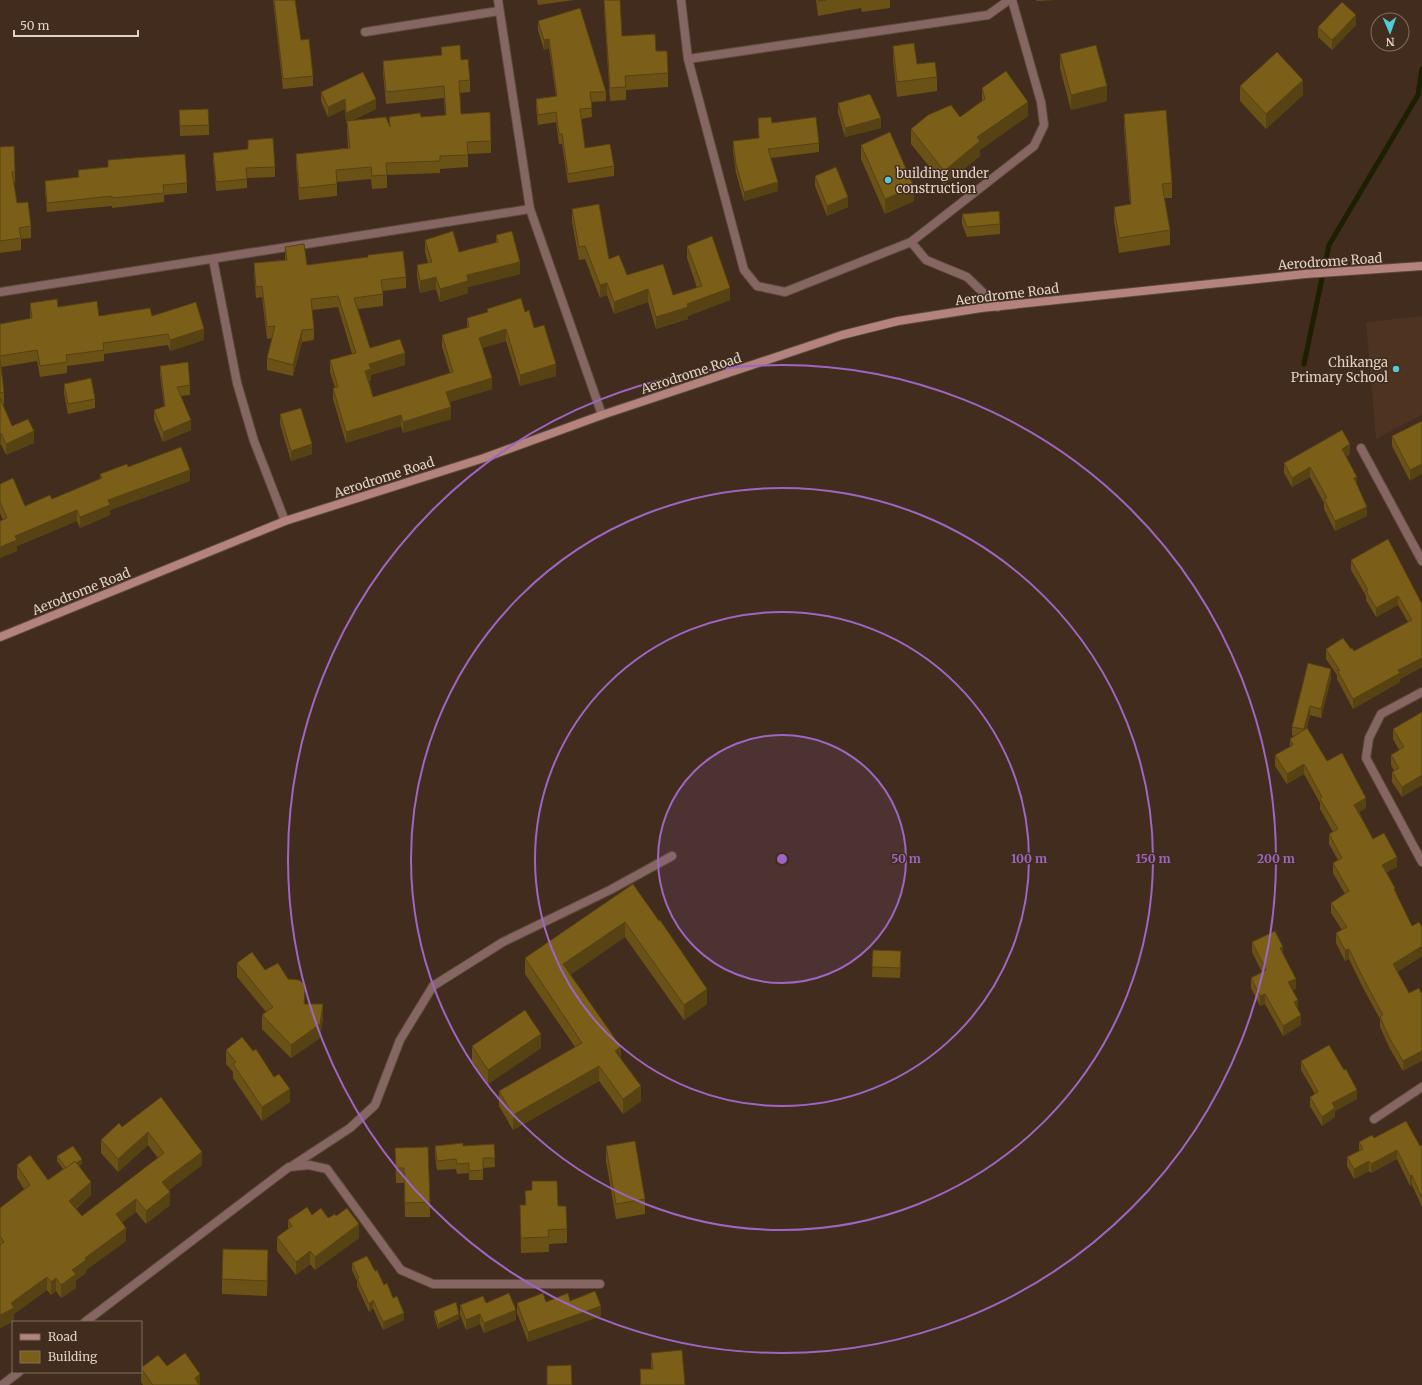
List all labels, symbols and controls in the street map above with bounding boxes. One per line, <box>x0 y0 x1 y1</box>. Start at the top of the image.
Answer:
scale bar <box>14 12 138 38</box>
north arrow <box>1370 12 1410 52</box>
text: 50 m <box>20 18 49 33</box>
text: N <box>1385 35 1395 49</box>
place label: building under construction <box>895 165 989 197</box>
marker: building under construction <box>883 175 893 185</box>
street label: Aerodrome Road <box>1276 249 1383 274</box>
street label: Aerodrome Road <box>953 280 1060 309</box>
street label: Aerodrome Road <box>638 349 744 398</box>
place label: Chikanga Primary School <box>1291 354 1388 386</box>
marker: Chikanga Primary School <box>1391 364 1401 374</box>
street label: Aerodrome Road <box>331 453 437 502</box>
street label: Aerodrome Road <box>29 564 133 619</box>
text: 50 m <box>891 851 921 866</box>
text: 100 m <box>1011 851 1047 866</box>
text: 150 m <box>1136 851 1171 866</box>
text: 200 m <box>1257 851 1295 866</box>
centre of rings <box>775 852 789 866</box>
legend <box>12 1321 142 1373</box>
text: Road <box>48 1329 77 1344</box>
text: Building <box>48 1349 98 1364</box>

